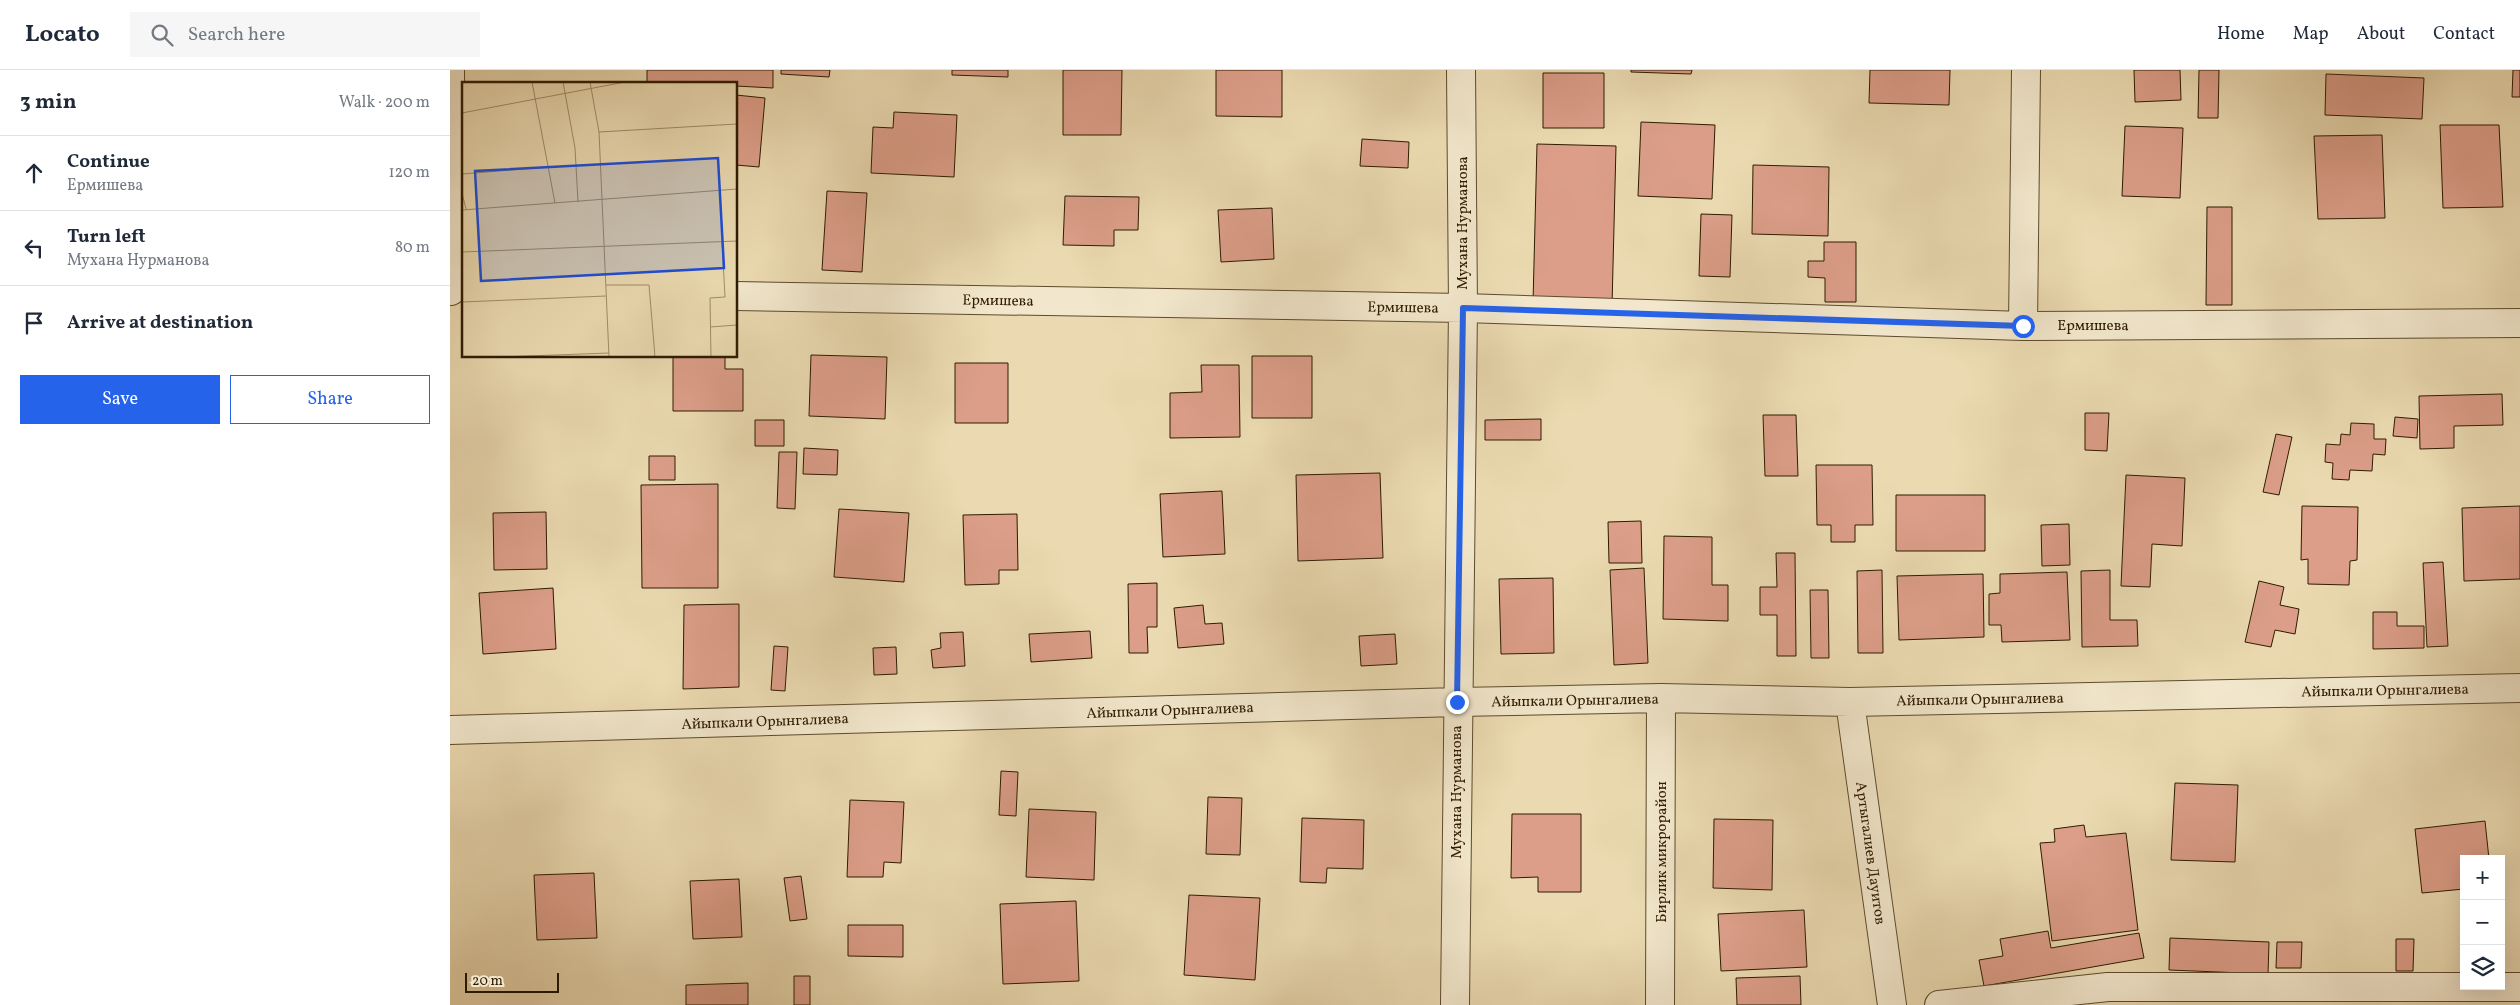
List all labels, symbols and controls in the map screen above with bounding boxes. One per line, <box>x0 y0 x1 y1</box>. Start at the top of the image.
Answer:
search box <box>130 12 480 57</box>
text: Locato <box>25 18 100 52</box>
icon: search <box>148 21 176 49</box>
text: Search here <box>188 22 285 48</box>
text: Home <box>2217 22 2265 47</box>
text: Map <box>2293 22 2329 47</box>
text: About <box>2357 22 2405 47</box>
text: Contact <box>2433 22 2495 47</box>
inset map <box>462 82 738 358</box>
text: 3 min <box>20 88 76 117</box>
text: Walk · 200 m <box>339 92 430 114</box>
text: Continue <box>67 149 150 175</box>
street label: Мухана Нурманова <box>1453 156 1474 290</box>
icon: ahead <box>20 159 48 187</box>
text: 120 m <box>388 162 430 184</box>
text: Ермишева <box>67 175 143 197</box>
text: Turn left <box>67 224 146 250</box>
icon: left <box>20 234 48 262</box>
text: 80 m <box>395 237 430 259</box>
text: Мухана Нурманова <box>67 250 209 272</box>
street label: Ермишева <box>962 290 1034 313</box>
street label: Ермишева <box>1367 297 1439 320</box>
icon: arrive <box>20 309 48 337</box>
text: Arrive at destination <box>67 310 253 336</box>
route start <box>2012 315 2035 338</box>
street label: Ермишева <box>2057 316 2129 337</box>
button: Save <box>20 375 220 424</box>
button: Share <box>230 375 430 424</box>
street label: Айыпкали Орынгалиева <box>2301 680 2469 703</box>
street label: Айыпкали Орынгалиева <box>1896 689 2064 712</box>
street label: Айыпкали Орынгалиева <box>1491 690 1659 713</box>
route end <box>1446 691 1469 714</box>
street label: Айыпкали Орынгалиева <box>1086 698 1254 725</box>
street label: Айыпкали Орынгалиева <box>681 709 849 736</box>
street label: Мухана Нурманова <box>1447 725 1468 859</box>
street label: Артыгалиев Дауитов <box>1849 780 1890 926</box>
street label: Бирлик микрорайон <box>1652 781 1673 923</box>
map controls <box>2460 855 2505 990</box>
button: + <box>2460 855 2505 900</box>
button: − <box>2460 900 2505 945</box>
button: layers <box>2460 945 2505 990</box>
scale bar <box>465 970 559 993</box>
text: 20 m <box>472 972 503 991</box>

